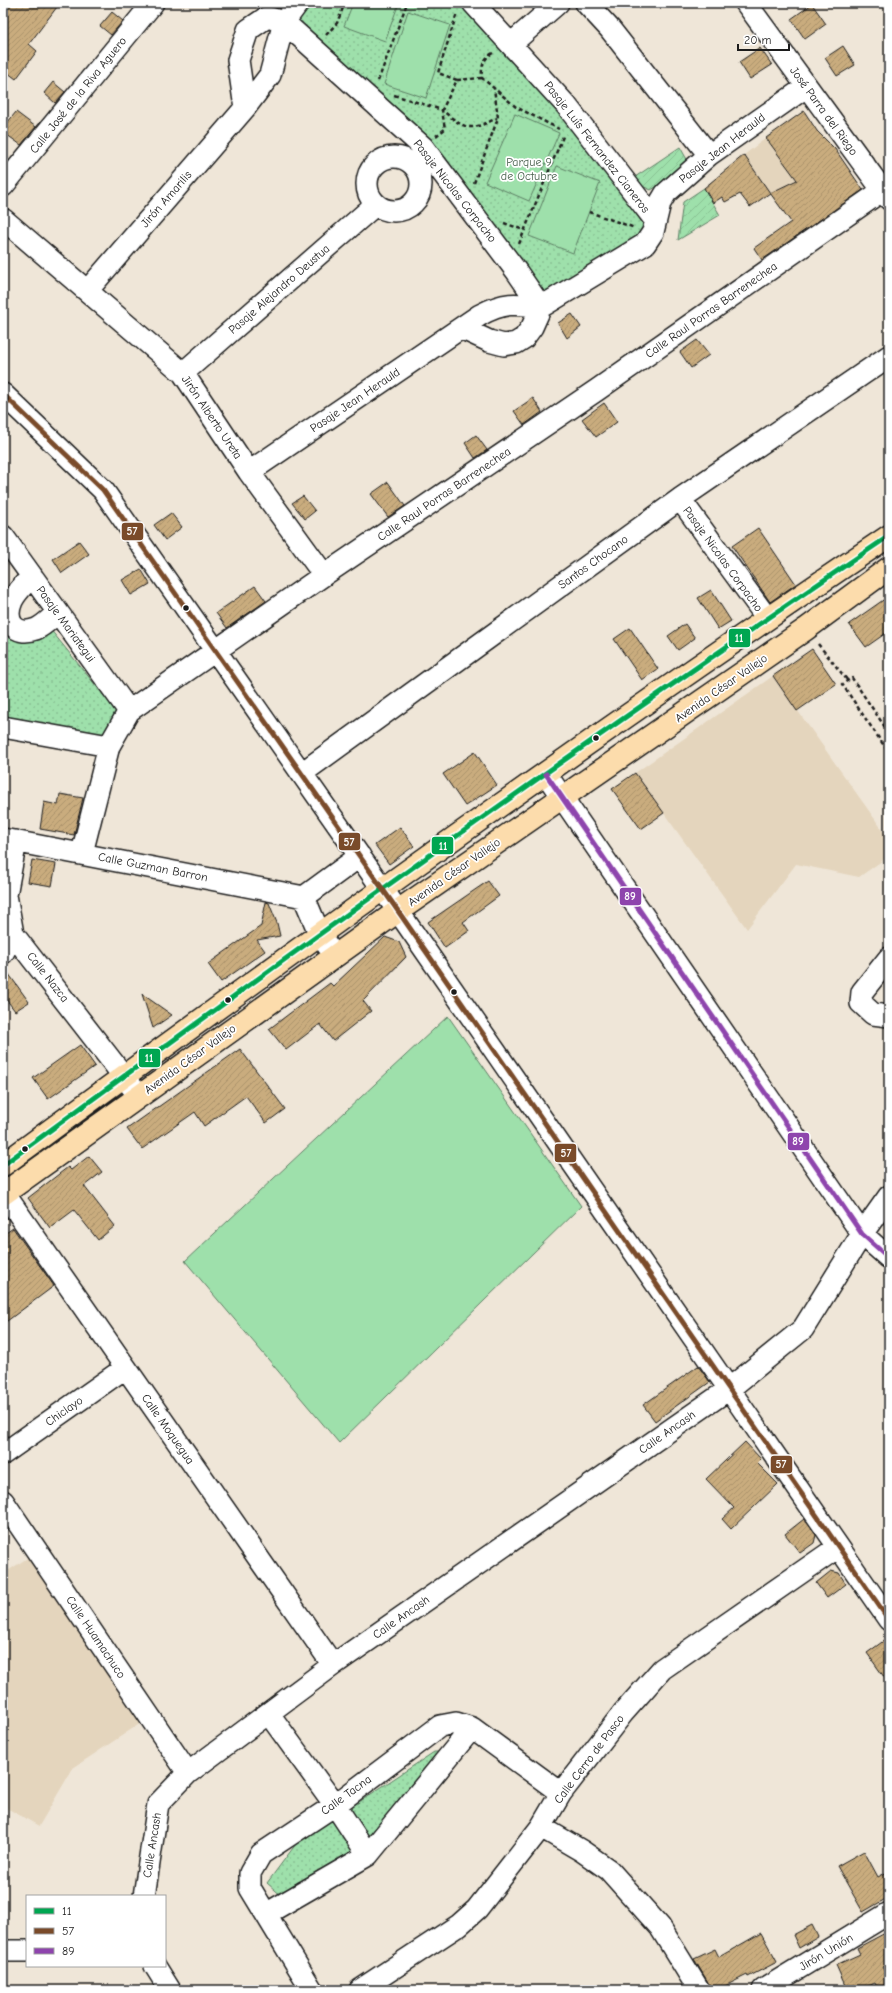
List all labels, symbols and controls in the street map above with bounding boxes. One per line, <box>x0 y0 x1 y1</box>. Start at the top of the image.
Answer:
scale bar <box>738 26 789 52</box>
text: 20 m <box>744 33 772 47</box>
street label: Calle José de la Riva Aguero <box>27 34 129 156</box>
street label: José Parra del Riego <box>787 64 861 158</box>
street label: Pasaje Luís Fernandez Cianeros <box>541 78 653 216</box>
street label: Pasaje Jean Herauld <box>676 110 768 186</box>
street label: Pasaje Nicolas Corpacho <box>411 137 499 245</box>
park label: Parque 9 de Octubre <box>501 155 557 183</box>
street label: Jirón Amarilis <box>138 168 194 230</box>
street label: Pasaje Alejandro Deustua <box>226 241 332 337</box>
street label: Calle Raul Porras Barrenechea <box>642 259 780 361</box>
street label: Pasaje Jean Herauld <box>307 365 403 435</box>
street label: Jirón Alberto Ureta <box>179 372 245 462</box>
street label: Calle Raul Porras Barrenechea <box>375 444 513 544</box>
street label: Pasaje Nicolas Corpacho <box>680 504 766 614</box>
line badge: 57 <box>121 522 144 541</box>
text: 57 <box>127 525 137 538</box>
street label: Santos Chocano <box>555 532 631 592</box>
street label: Pasaje Mariategui <box>34 583 98 665</box>
unlabelled marker <box>181 603 191 613</box>
line badge: 11 <box>728 628 751 648</box>
text: 11 <box>735 632 743 645</box>
street label: Avenida César Vallejo <box>672 651 770 725</box>
unlabelled marker <box>591 733 601 743</box>
line badge: 57 <box>338 832 361 851</box>
street label: Avenida César Vallejo <box>405 835 503 909</box>
text: 57 <box>344 836 354 849</box>
line badge: 11 <box>431 836 454 855</box>
text: 11 <box>439 840 447 853</box>
street label: Calle Guzman Barron <box>97 849 209 885</box>
line badge: 89 <box>619 887 642 906</box>
text: 89 <box>624 890 636 903</box>
street label: Calle Nazca <box>24 949 72 1005</box>
unlabelled marker <box>449 987 459 997</box>
unlabelled marker <box>223 995 233 1005</box>
street label: Avenida César Vallejo <box>142 1021 238 1097</box>
line badge: 11 <box>138 1048 161 1068</box>
text: 11 <box>145 1052 153 1065</box>
line badge: 89 <box>787 1132 810 1151</box>
text: 89 <box>792 1135 804 1148</box>
line badge: 57 <box>554 1143 577 1163</box>
unlabelled marker <box>20 1144 30 1154</box>
text: 57 <box>561 1147 571 1160</box>
street label: Calle Moquegua <box>139 1391 197 1467</box>
street label: Chiclayo <box>43 1393 85 1429</box>
street label: Calle Ancash <box>636 1407 698 1457</box>
line badge: 57 <box>770 1455 793 1474</box>
text: 57 <box>776 1458 786 1471</box>
street label: Calle Ancash <box>370 1592 432 1642</box>
street label: Calle Huamachuco <box>63 1593 129 1681</box>
street label: Calle Cerro de Pasco <box>551 1712 627 1806</box>
street label: Calle Tacna <box>318 1772 374 1818</box>
street label: Calle Ancash <box>140 1811 164 1879</box>
legend <box>26 1895 166 1967</box>
text: 11 <box>62 1904 72 1918</box>
text: 57 <box>62 1924 75 1938</box>
street label: Jirón Unión <box>797 1930 855 1974</box>
text: 89 <box>62 1944 75 1958</box>

